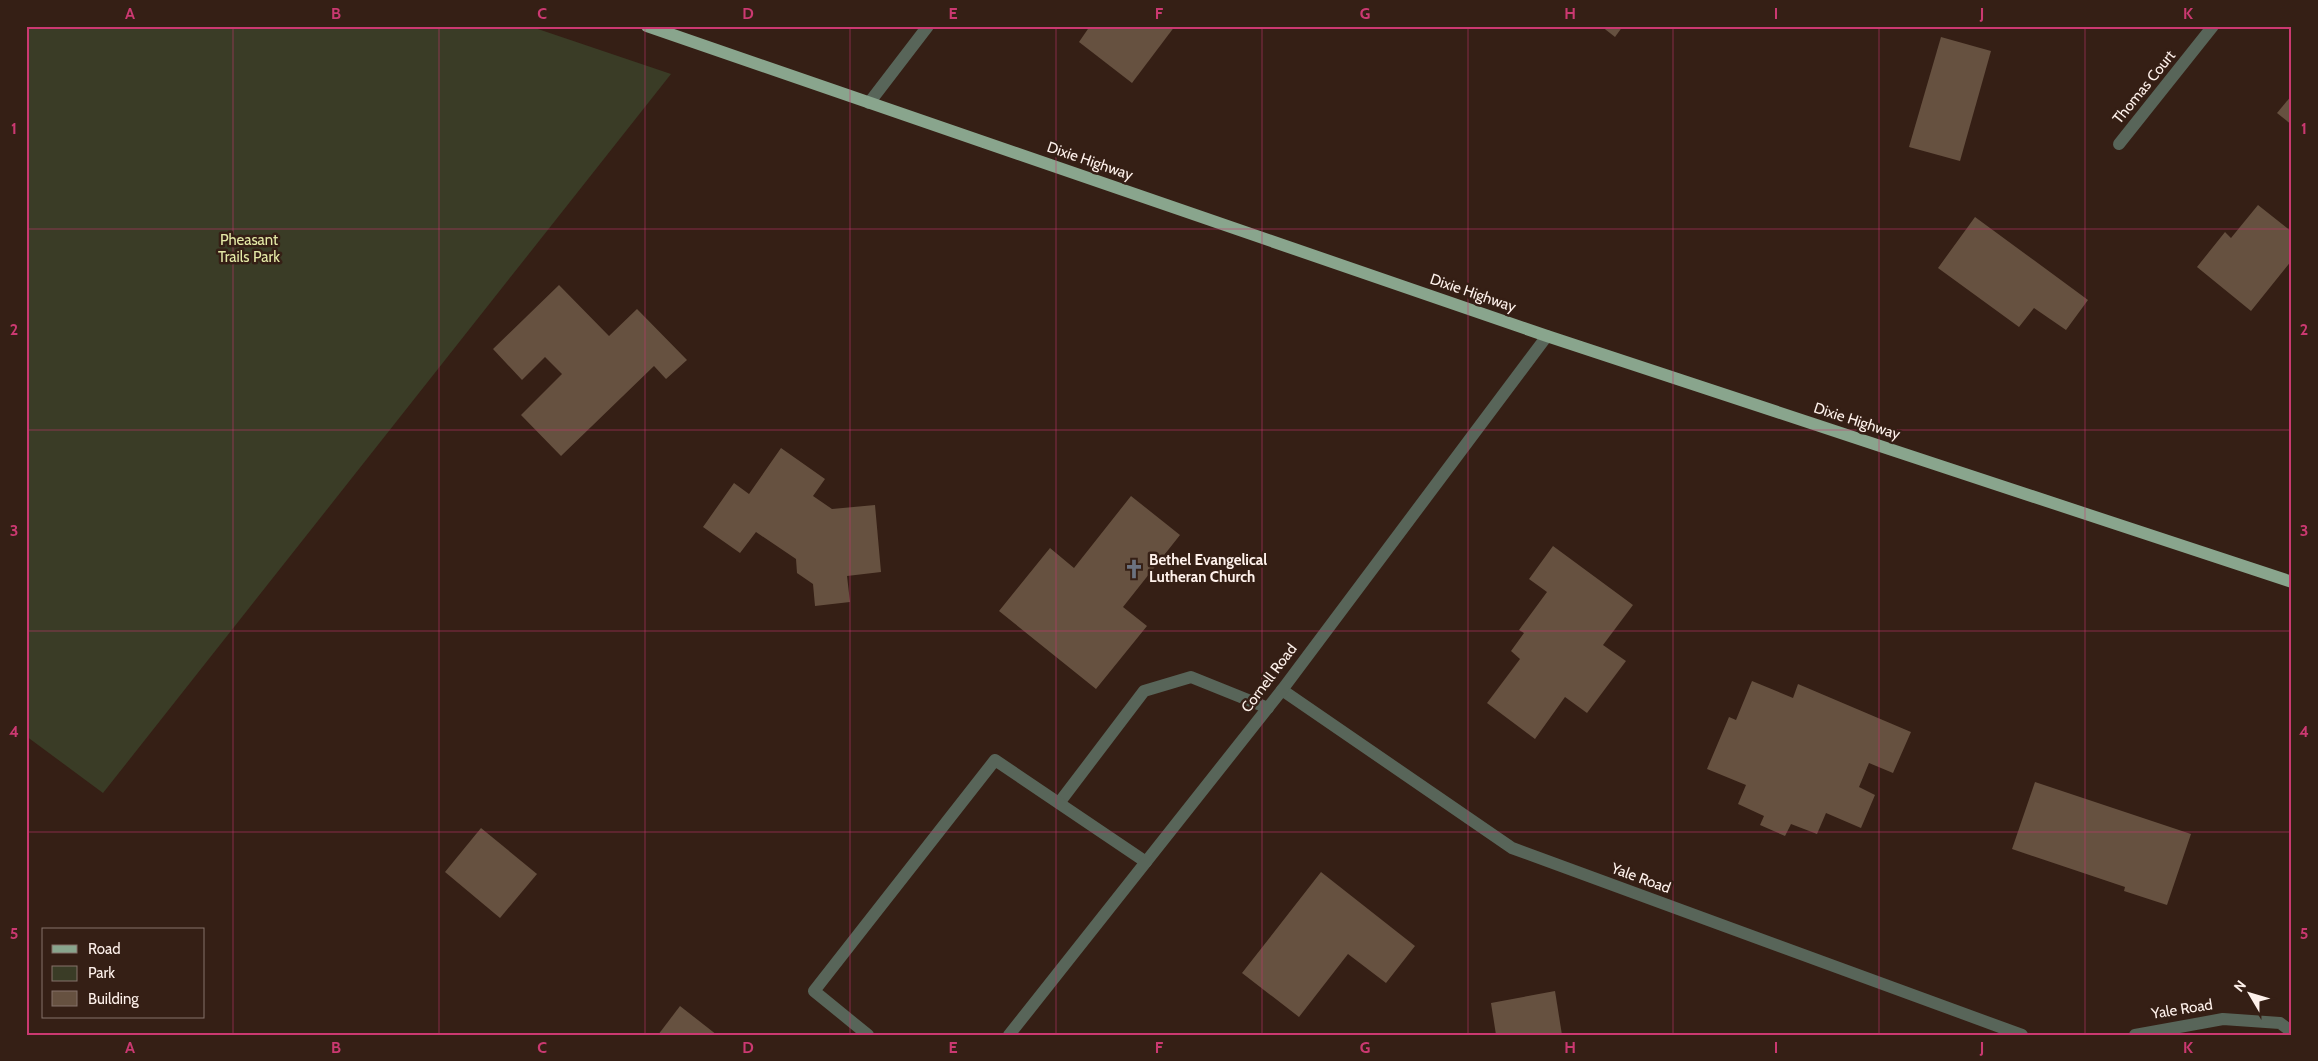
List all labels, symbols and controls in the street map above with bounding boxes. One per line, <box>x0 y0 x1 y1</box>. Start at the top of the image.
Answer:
text: A <box>125 4 135 23</box>
text: B <box>331 4 341 23</box>
text: C <box>537 4 547 23</box>
text: D <box>742 4 754 23</box>
text: E <box>948 4 958 23</box>
text: F <box>1155 4 1164 23</box>
text: G <box>1360 4 1370 23</box>
text: H <box>1564 4 1576 23</box>
text: I <box>1774 4 1778 23</box>
text: J <box>1979 4 1984 23</box>
text: K <box>2183 4 2193 23</box>
street label: Thomas Court <box>2109 47 2179 127</box>
text: 1 <box>11 119 17 138</box>
text: 1 <box>2301 119 2307 138</box>
street label: Dixie Highway <box>1045 138 1136 184</box>
park label: Pheasant Trails Park <box>218 231 280 266</box>
street label: Dixie Highway <box>1428 270 1519 316</box>
text: 2 <box>10 320 18 339</box>
text: 2 <box>2300 320 2308 339</box>
street label: Dixie Highway <box>1812 399 1903 444</box>
text: 3 <box>10 521 18 540</box>
text: 3 <box>2300 521 2308 540</box>
place label: Bethel Evangelical Lutheran Church <box>1149 551 1267 586</box>
church icon: Bethel Evangelical Lutheran Church <box>1123 558 1145 580</box>
street label: Cornell Road <box>1237 640 1301 716</box>
text: 4 <box>9 722 19 741</box>
text: 4 <box>2299 722 2309 741</box>
street label: Yale Road <box>1608 859 1673 897</box>
text: 5 <box>10 924 18 943</box>
text: 5 <box>2300 924 2308 943</box>
legend <box>42 928 205 1018</box>
text: Road <box>88 940 121 958</box>
text: Park <box>88 964 115 982</box>
north arrow <box>2226 968 2276 1018</box>
text: N <box>2230 977 2250 995</box>
text: Building <box>88 990 139 1008</box>
street label: Yale Road <box>2149 995 2214 1023</box>
text: A <box>125 1038 135 1057</box>
text: B <box>331 1038 341 1057</box>
text: C <box>537 1038 547 1057</box>
text: D <box>742 1038 754 1057</box>
text: E <box>948 1038 958 1057</box>
text: F <box>1155 1038 1164 1057</box>
text: G <box>1360 1038 1370 1057</box>
text: H <box>1564 1038 1576 1057</box>
text: I <box>1774 1038 1778 1057</box>
text: J <box>1979 1038 1984 1057</box>
text: K <box>2183 1038 2193 1057</box>

